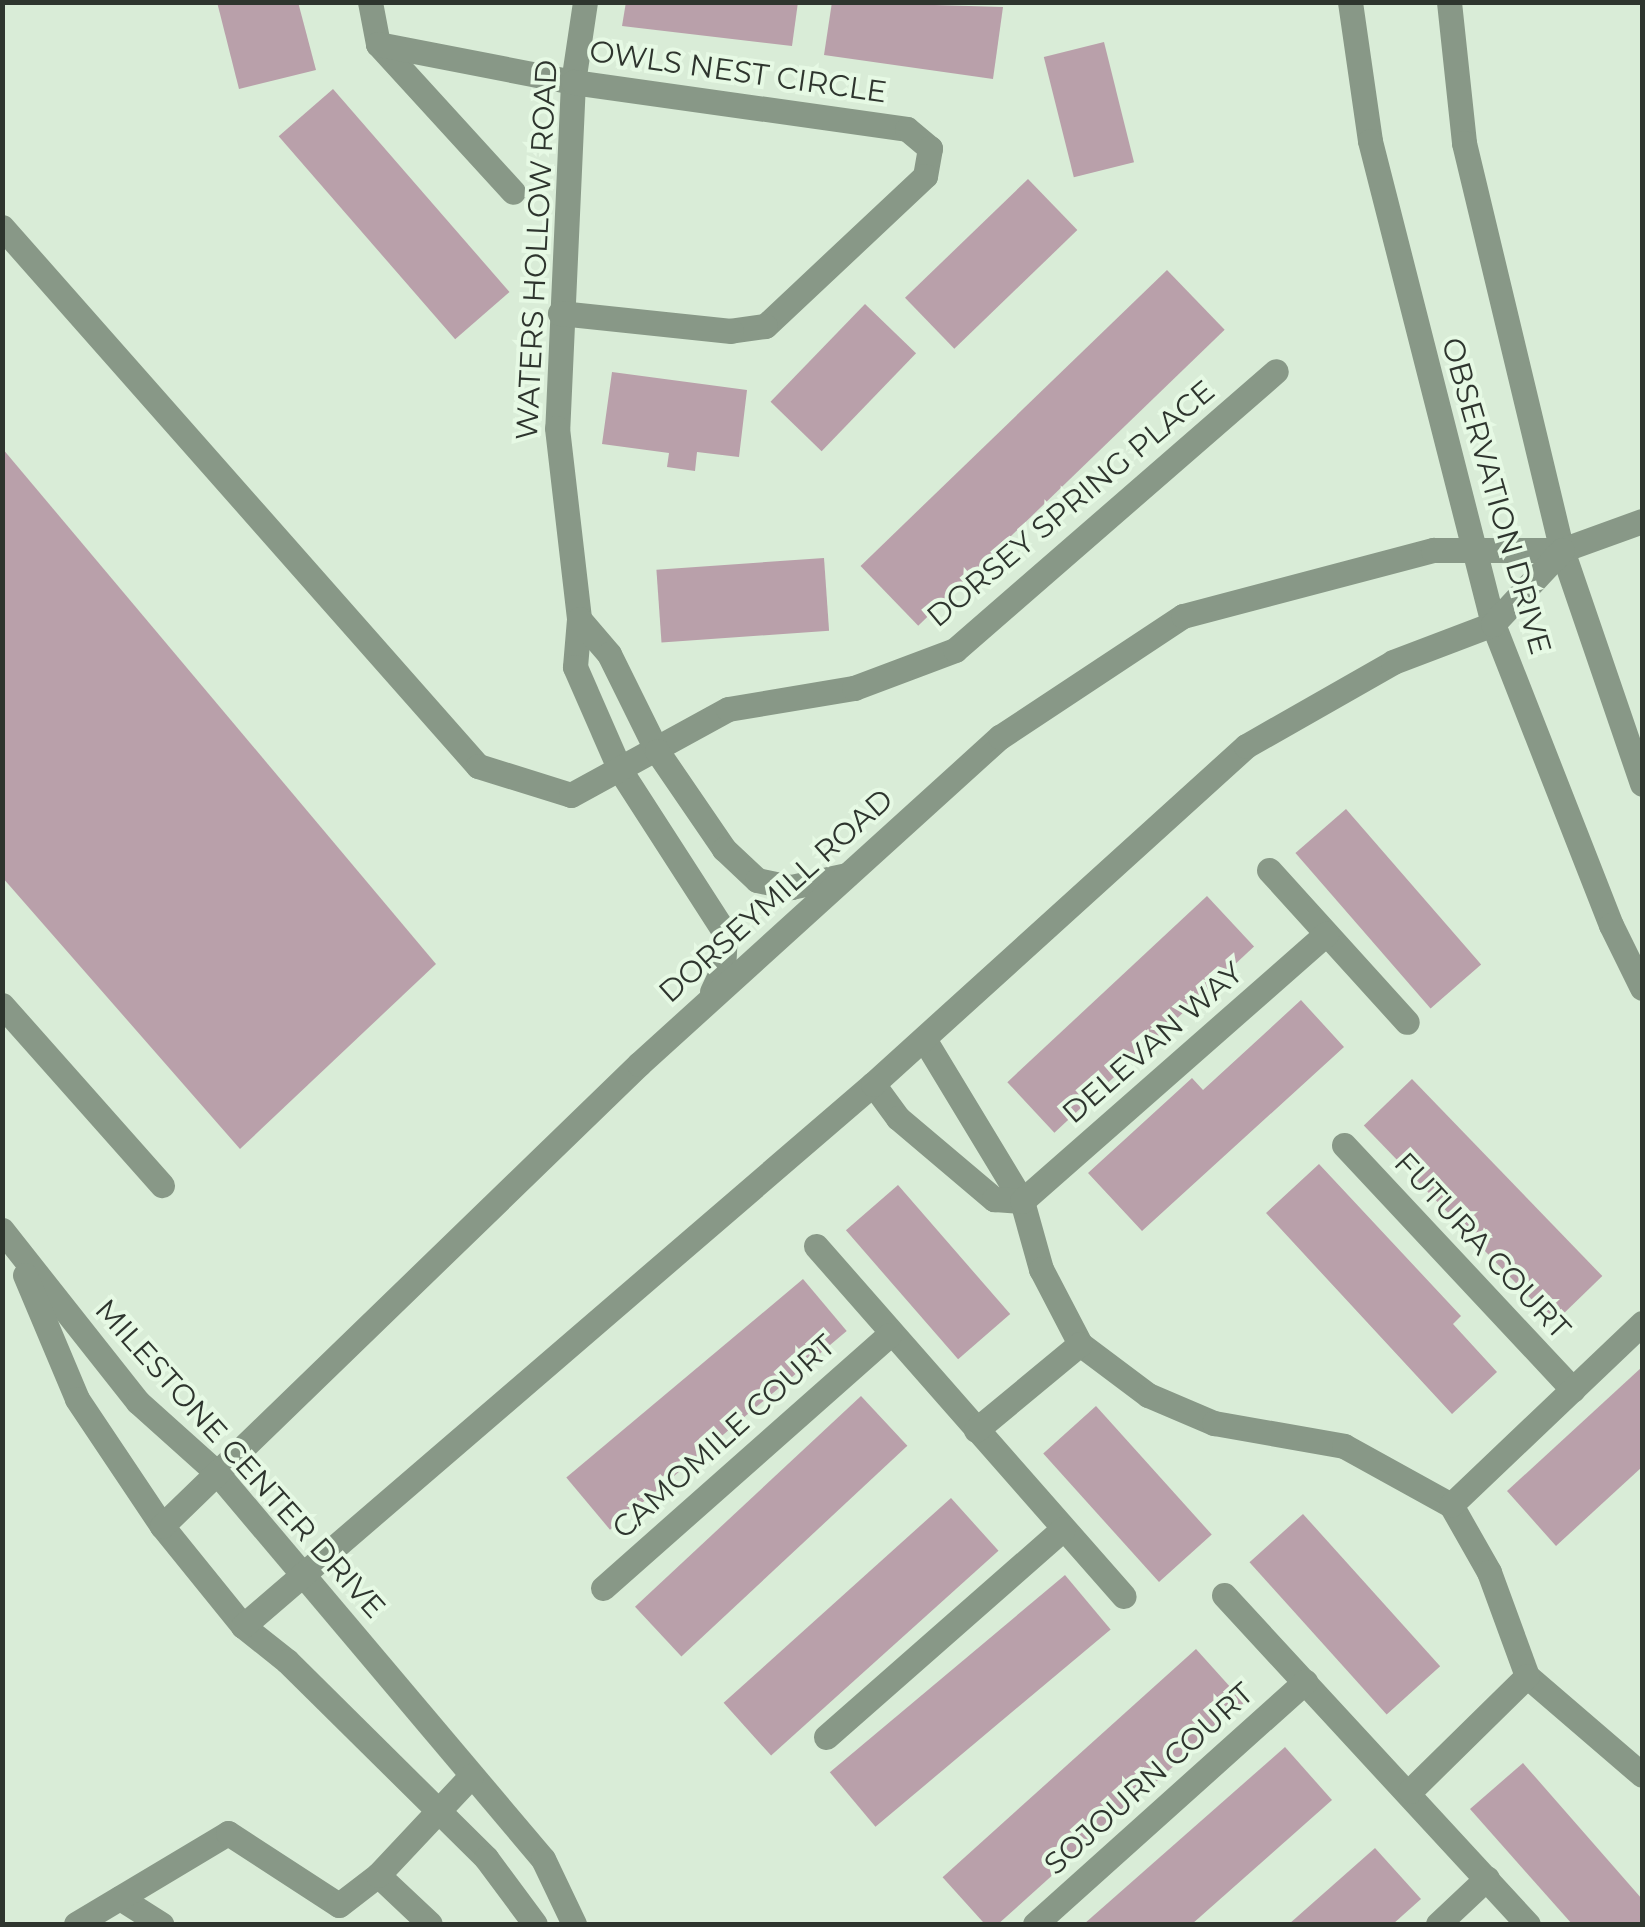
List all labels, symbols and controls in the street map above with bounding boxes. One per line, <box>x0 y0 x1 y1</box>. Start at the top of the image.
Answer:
street label: OWLS NEST CIRCLE <box>587 33 889 111</box>
street label: WATERS HOLLOW ROAD <box>509 59 565 441</box>
street label: OBSERVATION DRIVE <box>1434 334 1558 658</box>
street label: DORSEY SPRING PLACE <box>920 373 1222 635</box>
street label: DORSEYMILL ROAD <box>652 781 900 1011</box>
street label: DELEVAN WAY <box>1055 955 1251 1131</box>
street label: FUTURA COURT <box>1386 1145 1578 1347</box>
street label: MILESTONE CENTER DRIVE <box>87 1292 393 1626</box>
street label: CAMOMILE COURT <box>605 1328 843 1546</box>
street label: SOJOURN COURT <box>1037 1676 1261 1882</box>

